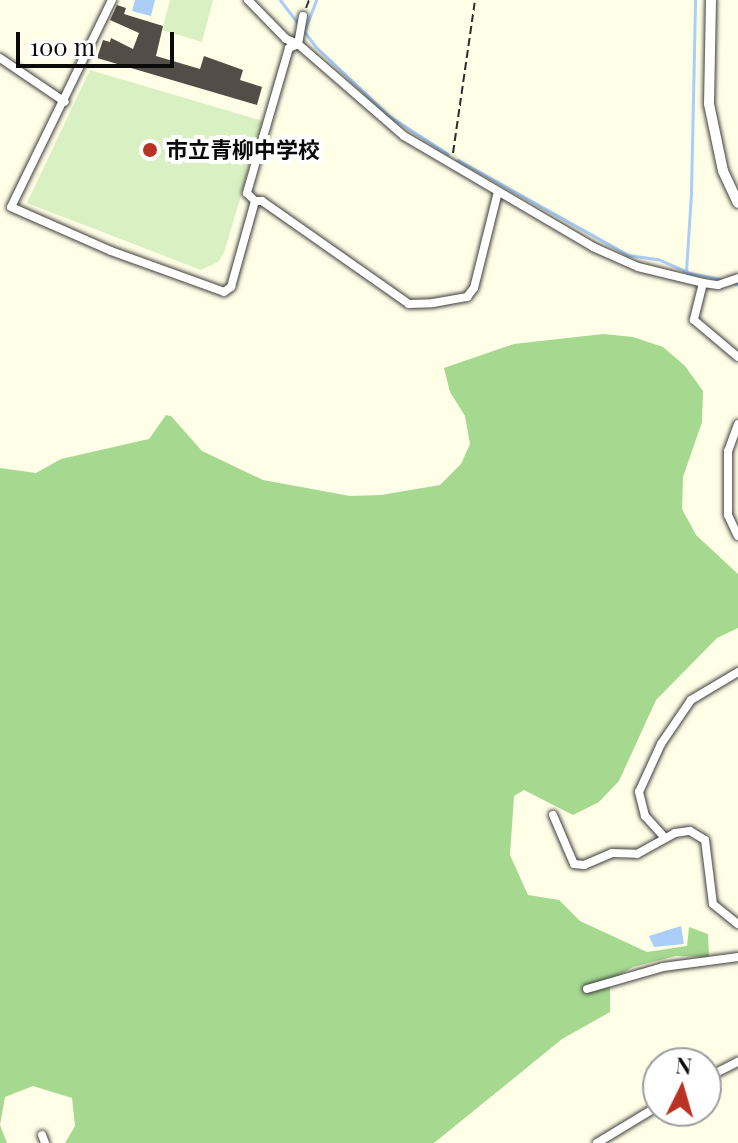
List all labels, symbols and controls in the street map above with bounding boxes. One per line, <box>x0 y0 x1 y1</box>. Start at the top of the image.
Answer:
scale bar <box>20 16 178 66</box>
text: 100 m <box>30 30 95 62</box>
place label: 市立青柳中学校 <box>166 137 320 163</box>
marker: 市立青柳中学校 <box>141 141 159 159</box>
north arrow <box>642 1047 722 1127</box>
text: N <box>675 1049 693 1081</box>

